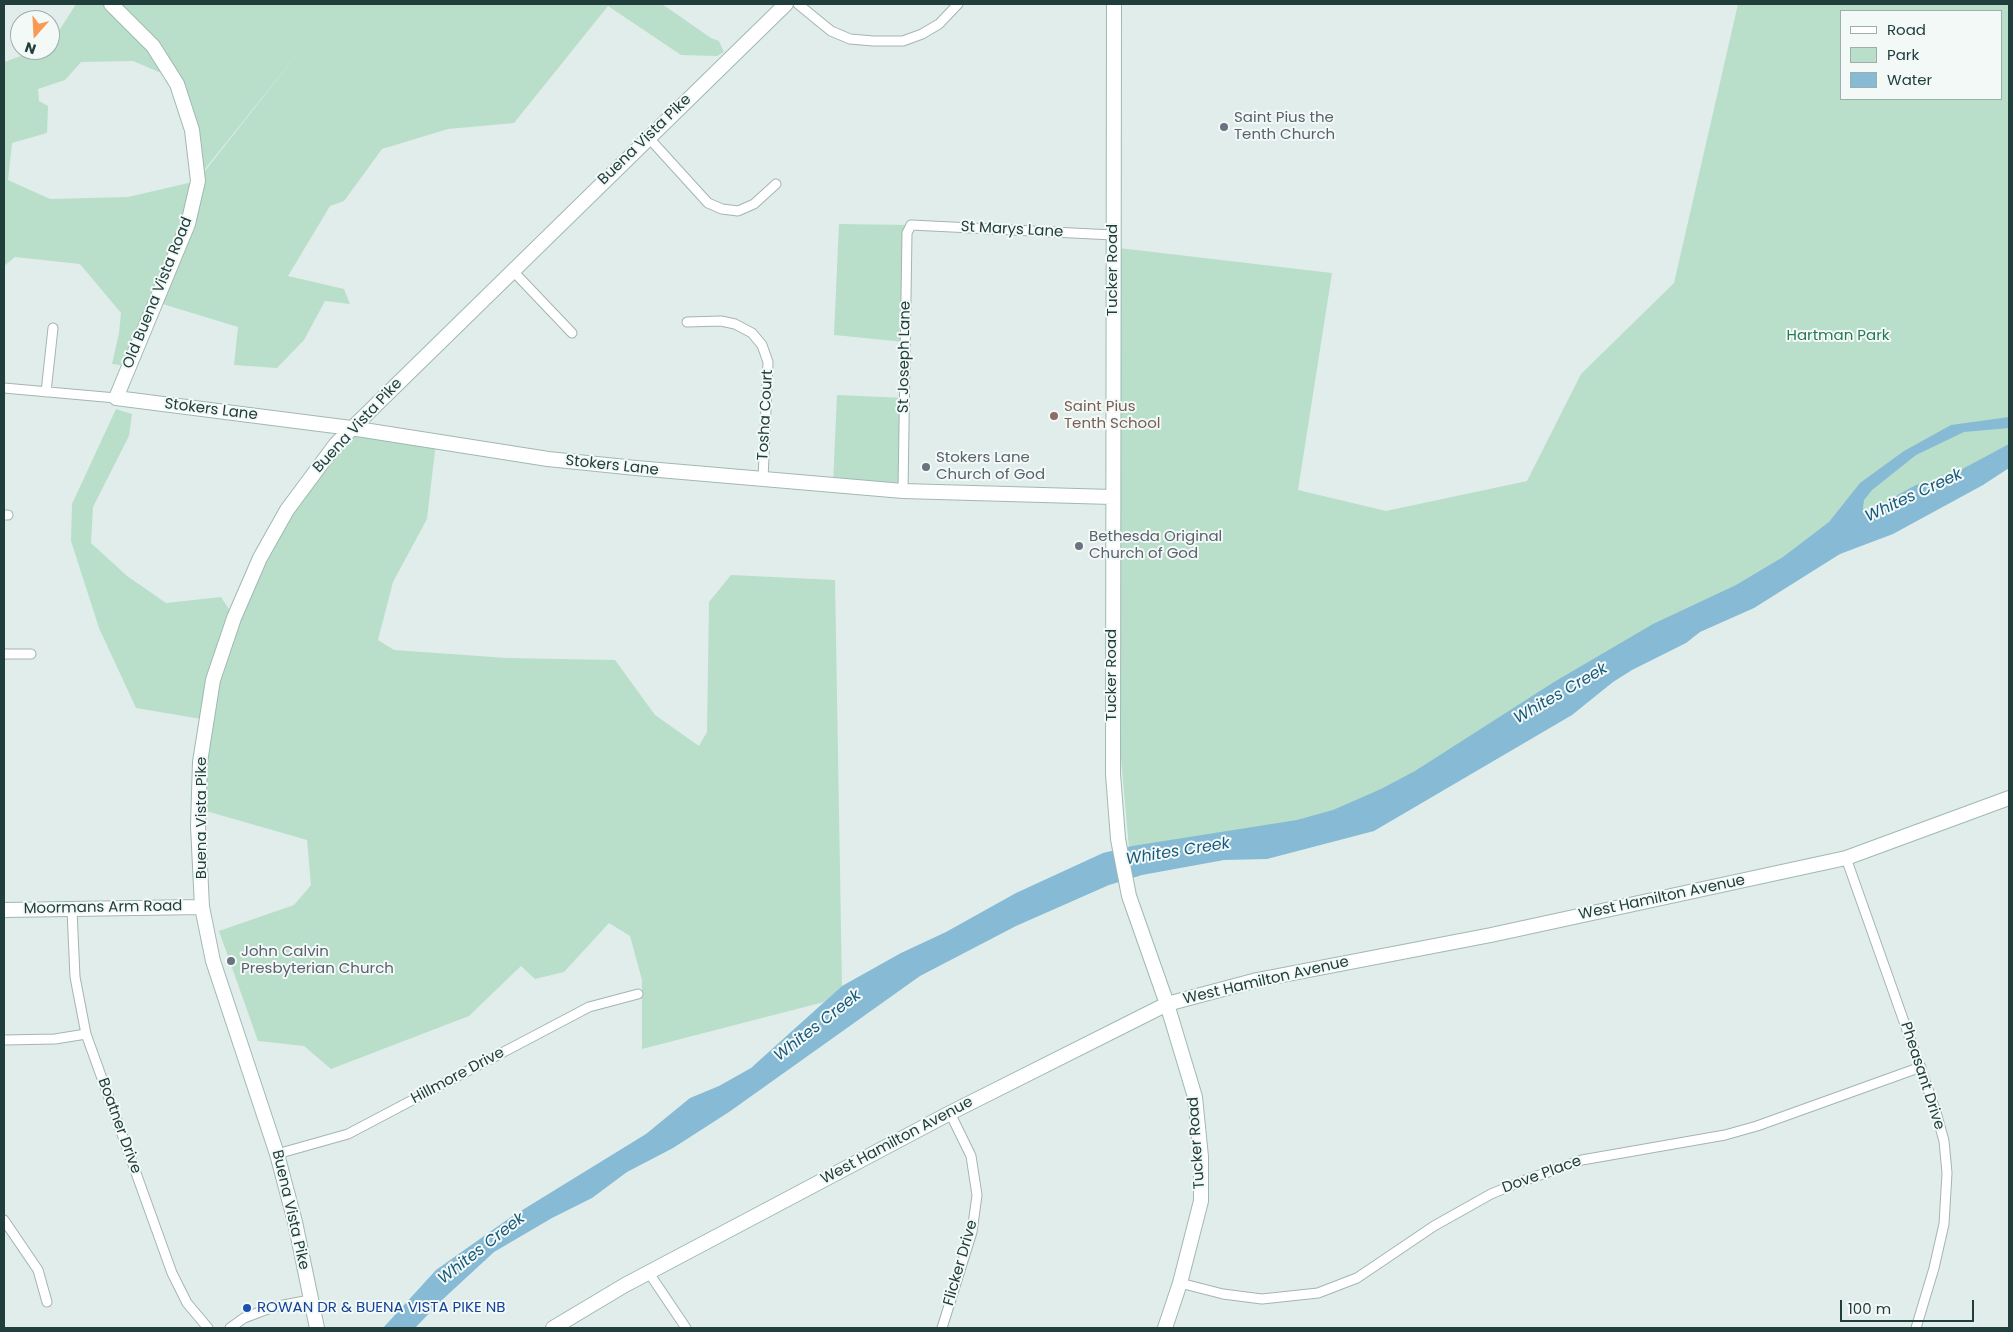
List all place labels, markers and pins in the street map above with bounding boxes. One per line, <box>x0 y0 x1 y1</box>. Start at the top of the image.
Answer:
place label: Saint Pius the Tenth Church <box>1234 109 1335 144</box>
marker: Saint Pius the Tenth Church <box>1218 121 1230 133</box>
place label: Saint Pius Tenth School <box>1064 398 1160 433</box>
marker: Saint Pius Tenth School <box>1048 410 1060 422</box>
place label: Stokers Lane Church of God <box>936 449 1045 484</box>
marker: Stokers Lane Church of God <box>920 461 932 473</box>
place label: Bethesda Original Church of God <box>1089 528 1222 563</box>
marker: Bethesda Original Church of God <box>1073 540 1085 552</box>
place label: John Calvin Presbyterian Church <box>241 943 394 978</box>
marker: John Calvin Presbyterian Church <box>225 955 237 967</box>
place label: ROWAN DR & BUENA VISTA PIKE NB <box>257 1299 505 1317</box>
marker: ROWAN DR & BUENA VISTA PIKE NB <box>241 1302 253 1314</box>

